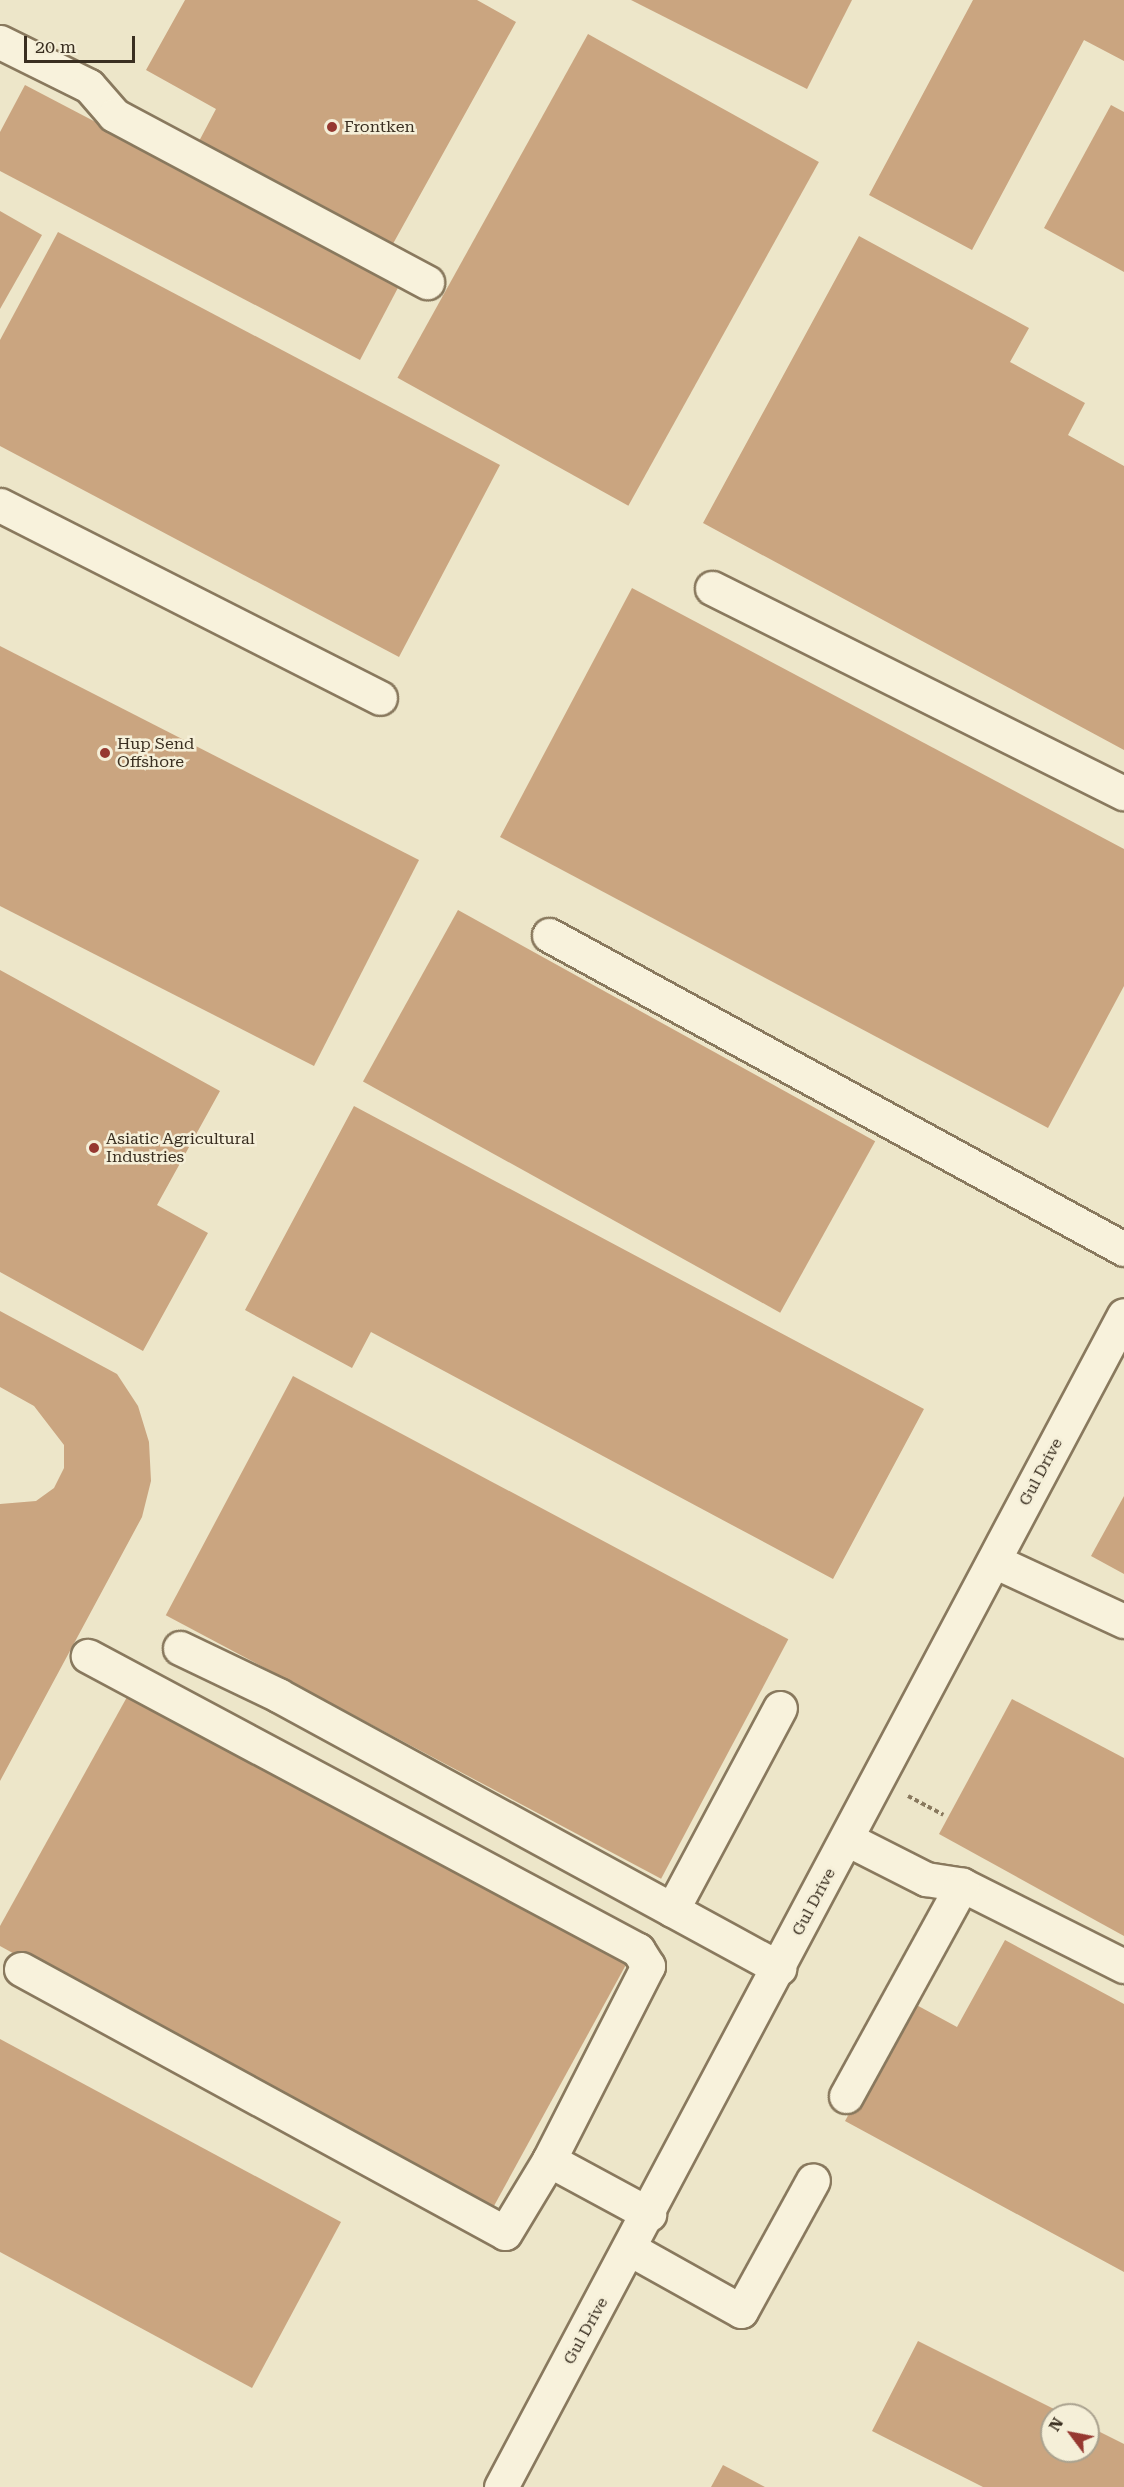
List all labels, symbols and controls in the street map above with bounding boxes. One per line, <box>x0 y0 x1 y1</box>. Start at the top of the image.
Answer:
scale bar <box>27 24 138 62</box>
text: 20 m <box>35 36 76 57</box>
place label: Frontken <box>344 117 415 137</box>
marker: Frontken <box>325 120 339 134</box>
place label: Hup Send Offshore <box>117 734 194 772</box>
marker: Hup Send Offshore <box>98 746 112 760</box>
place label: Asiatic Agricultural Industries <box>106 1129 255 1167</box>
marker: Asiatic Agricultural Industries <box>87 1141 101 1155</box>
street label: Gul Drive <box>1015 1435 1067 1509</box>
street label: Gul Drive <box>788 1865 840 1939</box>
street label: Gul Drive <box>560 2294 612 2368</box>
north arrow <box>1040 2403 1100 2463</box>
text: N <box>1045 2414 1067 2435</box>

